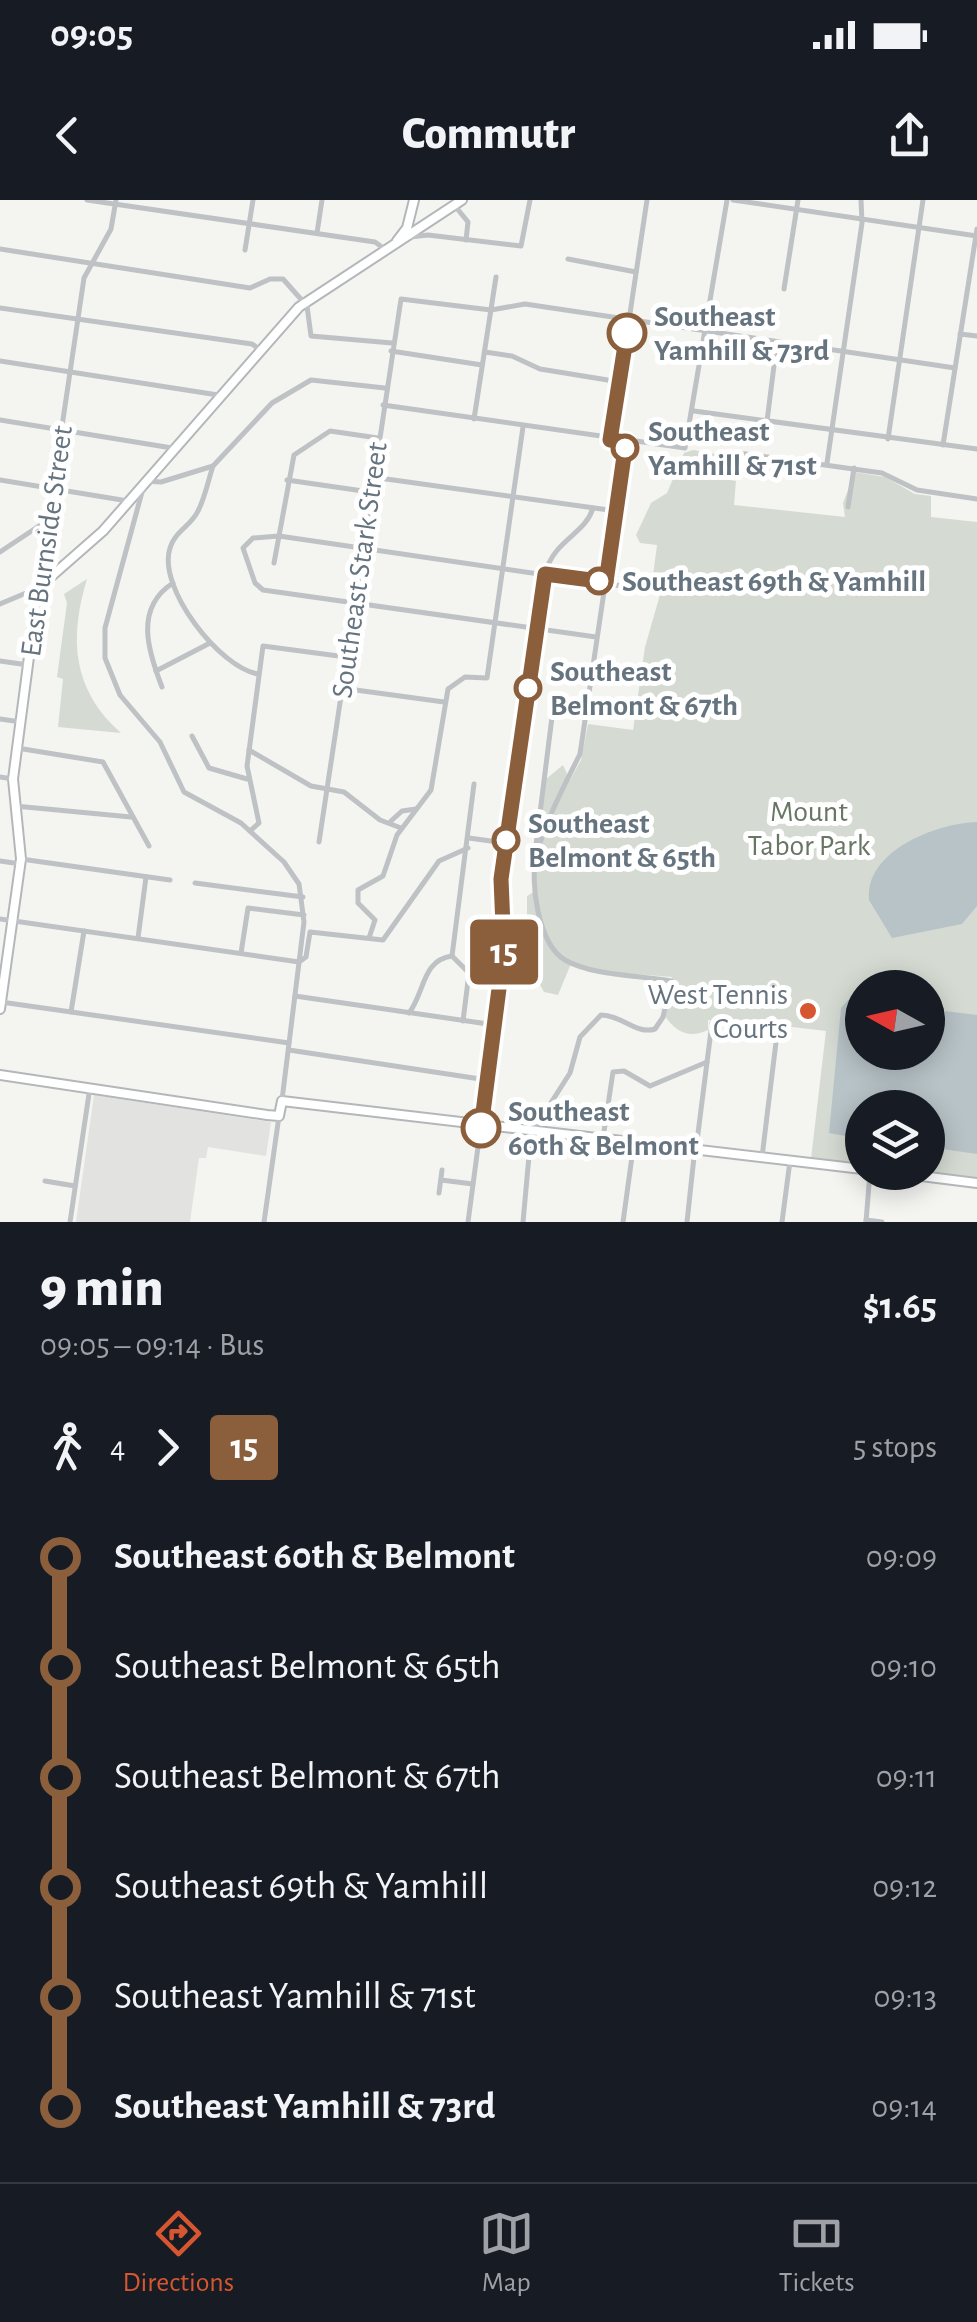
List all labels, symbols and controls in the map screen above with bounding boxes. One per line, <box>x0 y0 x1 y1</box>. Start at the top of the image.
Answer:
text: 09:05 <box>50 16 133 54</box>
icon: back <box>40 108 95 163</box>
icon: share <box>882 108 937 163</box>
text: Commutr <box>402 112 575 157</box>
place label: Southeast Yamhill & 73rd <box>654 302 830 366</box>
marker: Southeast Yamhill & 73rd <box>608 314 646 352</box>
place label: Southeast Yamhill & 71st <box>648 417 817 481</box>
street label: East Burnside Street <box>16 423 78 659</box>
marker: Southeast Yamhill & 71st <box>612 435 638 461</box>
street label: Southeast Stark Street <box>327 440 393 700</box>
place label: Southeast 69th & Yamhill <box>622 567 926 597</box>
marker: Southeast 69th & Yamhill <box>586 568 612 594</box>
place label: Southeast Belmont & 67th <box>550 657 738 721</box>
marker: Southeast Belmont & 67th <box>515 675 541 701</box>
park label: Mount Tabor Park <box>748 797 871 861</box>
place label: Southeast Belmont & 65th <box>528 809 716 873</box>
marker: Southeast Belmont & 65th <box>493 827 519 853</box>
line badge: 15 <box>459 920 549 984</box>
text: 15 <box>490 935 518 970</box>
north arrow <box>845 970 945 1070</box>
map controls <box>845 970 945 1190</box>
place label: West Tennis Courts <box>648 980 788 1044</box>
marker: West Tennis Courts <box>797 1000 819 1022</box>
button: layers <box>845 1090 945 1190</box>
place label: Southeast 60th & Belmont <box>508 1097 699 1161</box>
marker: Southeast 60th & Belmont <box>462 1109 500 1147</box>
text: 9 min <box>40 1261 164 1316</box>
text: $1.65 <box>863 1288 937 1326</box>
text: 09:05 – 09:14 · Bus <box>40 1329 264 1361</box>
icon: walk <box>40 1420 95 1475</box>
icon: forward <box>140 1420 195 1475</box>
text: 15 <box>230 1430 258 1465</box>
text: 4 <box>110 1431 125 1463</box>
text: 5 stops <box>853 1431 937 1463</box>
text: Southeast 60th & Belmont <box>114 1538 515 1576</box>
text: 09:09 <box>866 1541 937 1573</box>
text: Southeast Belmont & 65th <box>114 1648 501 1686</box>
text: 09:10 <box>870 1651 937 1683</box>
text: Southeast Belmont & 67th <box>114 1758 500 1796</box>
text: 09:11 <box>876 1761 937 1793</box>
text: Southeast 69th & Yamhill <box>114 1868 488 1906</box>
text: 09:12 <box>872 1871 937 1903</box>
text: Southeast Yamhill & 71st <box>114 1978 476 2016</box>
text: 09:13 <box>874 1981 937 2013</box>
text: Southeast Yamhill & 73rd <box>114 2088 495 2126</box>
text: 09:14 <box>871 2091 937 2123</box>
tab: Directions <box>122 2206 234 2300</box>
tab: Map <box>479 2206 534 2300</box>
tab: Tickets <box>779 2206 855 2300</box>

